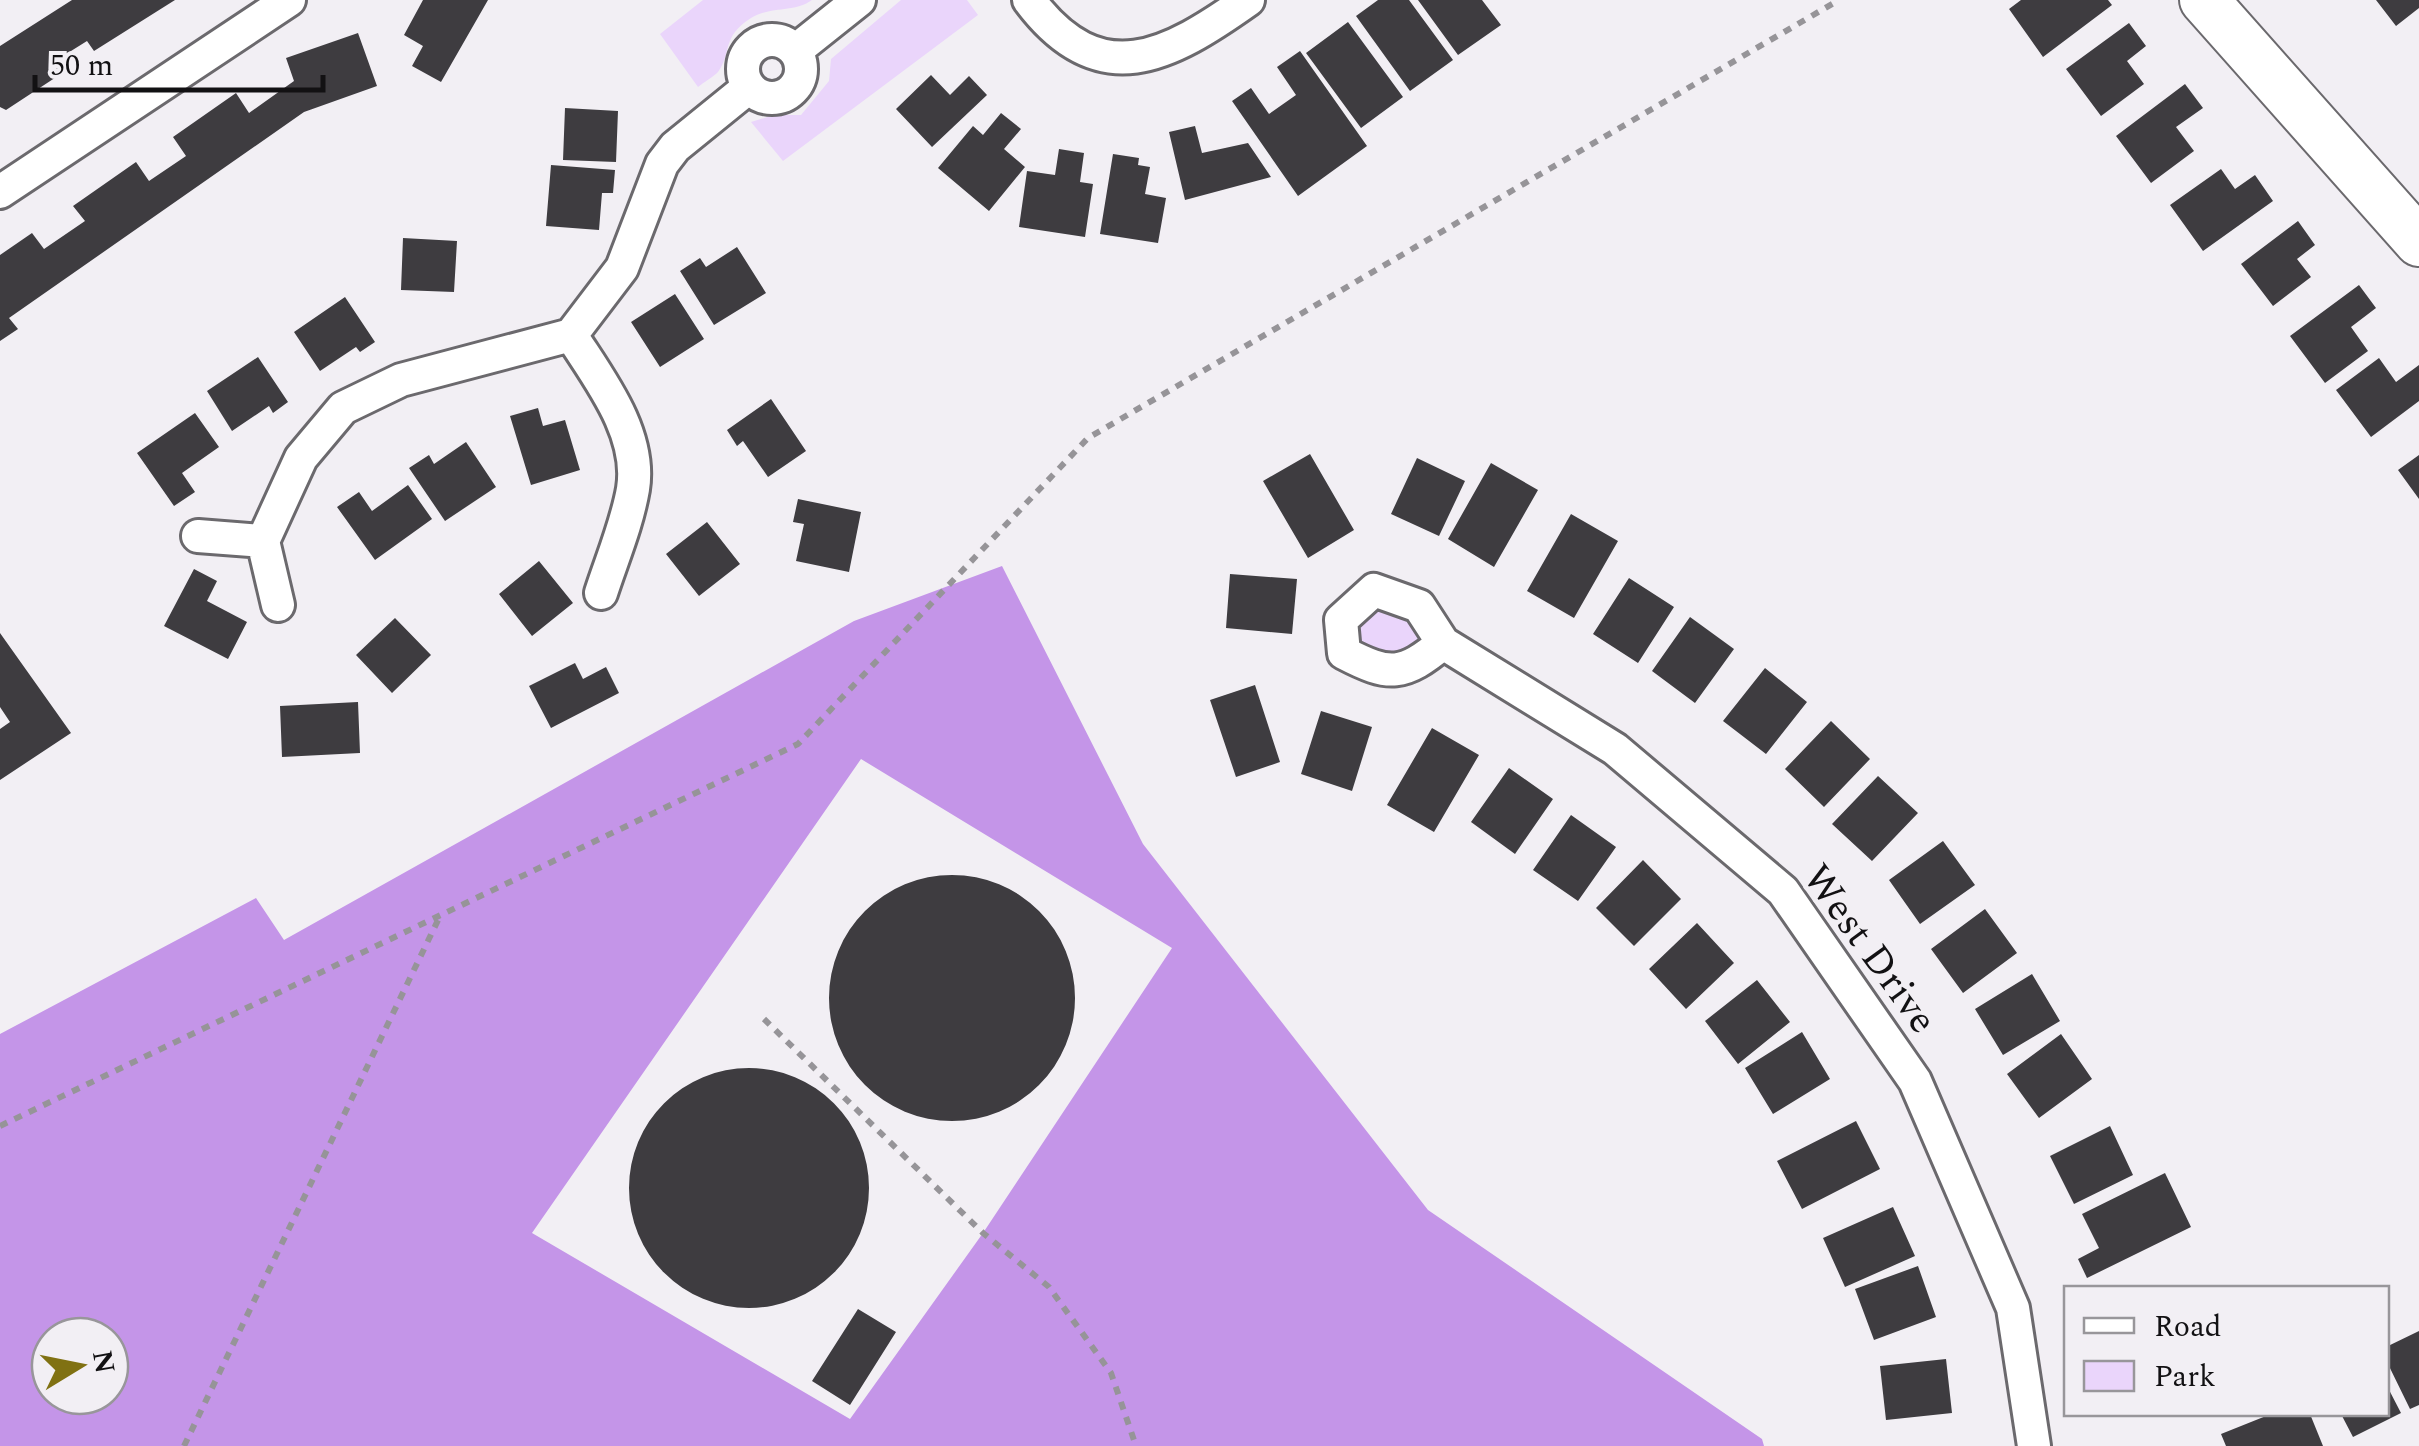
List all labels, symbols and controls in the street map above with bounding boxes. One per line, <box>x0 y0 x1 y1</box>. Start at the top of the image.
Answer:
scale bar <box>35 30 322 92</box>
text: 50 m <box>50 43 113 89</box>
street label: West Drive <box>1786 852 1951 1047</box>
legend <box>2064 1286 2389 1416</box>
text: Road <box>2154 1304 2222 1350</box>
north arrow <box>30 1316 130 1416</box>
text: N <box>80 1347 126 1377</box>
text: Park <box>2154 1354 2216 1400</box>

